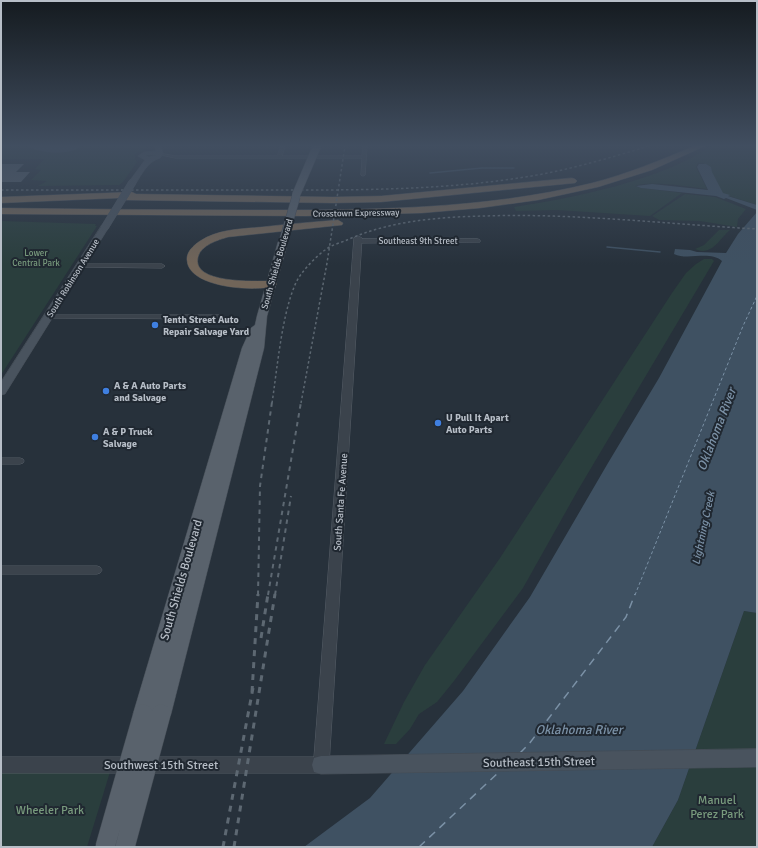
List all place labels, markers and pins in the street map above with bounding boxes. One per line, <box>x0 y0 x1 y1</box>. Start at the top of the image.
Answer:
place label: Tenth Street Auto Repair Salvage Yard <box>163 314 250 338</box>
marker: Tenth Street Auto Repair Salvage Yard <box>150 320 160 330</box>
place label: A & A Auto Parts and Salvage <box>114 380 187 404</box>
marker: A & A Auto Parts and Salvage <box>101 386 111 396</box>
place label: U Pull It Apart Auto Parts <box>446 412 509 436</box>
marker: U Pull It Apart Auto Parts <box>433 418 443 428</box>
place label: A & P Truck Salvage <box>103 426 153 450</box>
marker: A & P Truck Salvage <box>90 432 100 442</box>

